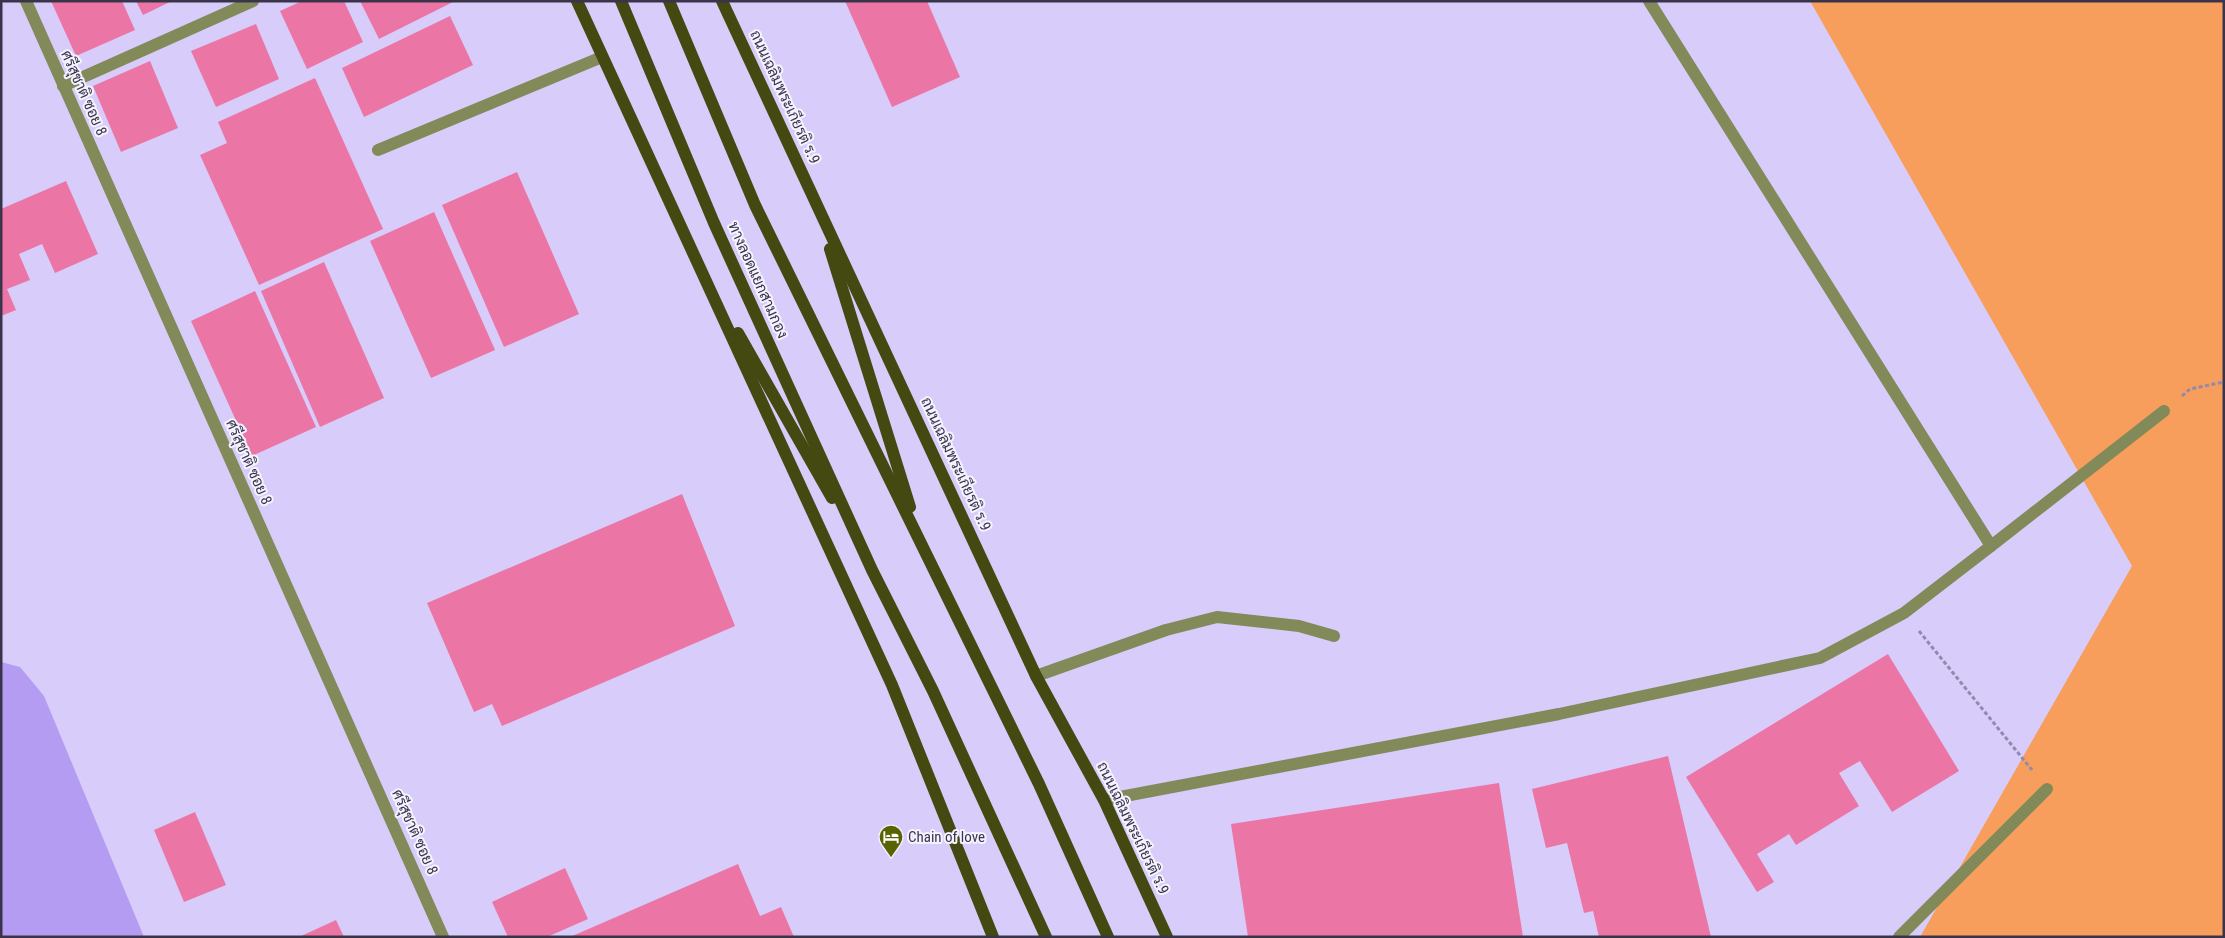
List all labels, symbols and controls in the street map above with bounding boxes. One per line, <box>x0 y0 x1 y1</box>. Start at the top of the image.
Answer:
street label: ถนนเฉลิมพระเกียรติ ร.9 <box>746 27 825 167</box>
street label: ศรีสุชาติ ซอย 8 <box>55 47 112 139</box>
street label: ทางลอดแยกสามกอง <box>724 219 792 341</box>
street label: ถนนเฉลิมพระเกียรติ ร.9 <box>917 394 996 534</box>
street label: ศรีสุชาติ ซอย 8 <box>220 416 277 508</box>
street label: ถนนเฉลิมพระเกียรติ ร.9 <box>1093 758 1174 897</box>
street label: ศรีสุชาติ ซอย 8 <box>386 786 443 878</box>
hotel icon: Chain of love <box>878 824 904 858</box>
place label: Chain of love <box>908 828 985 846</box>

